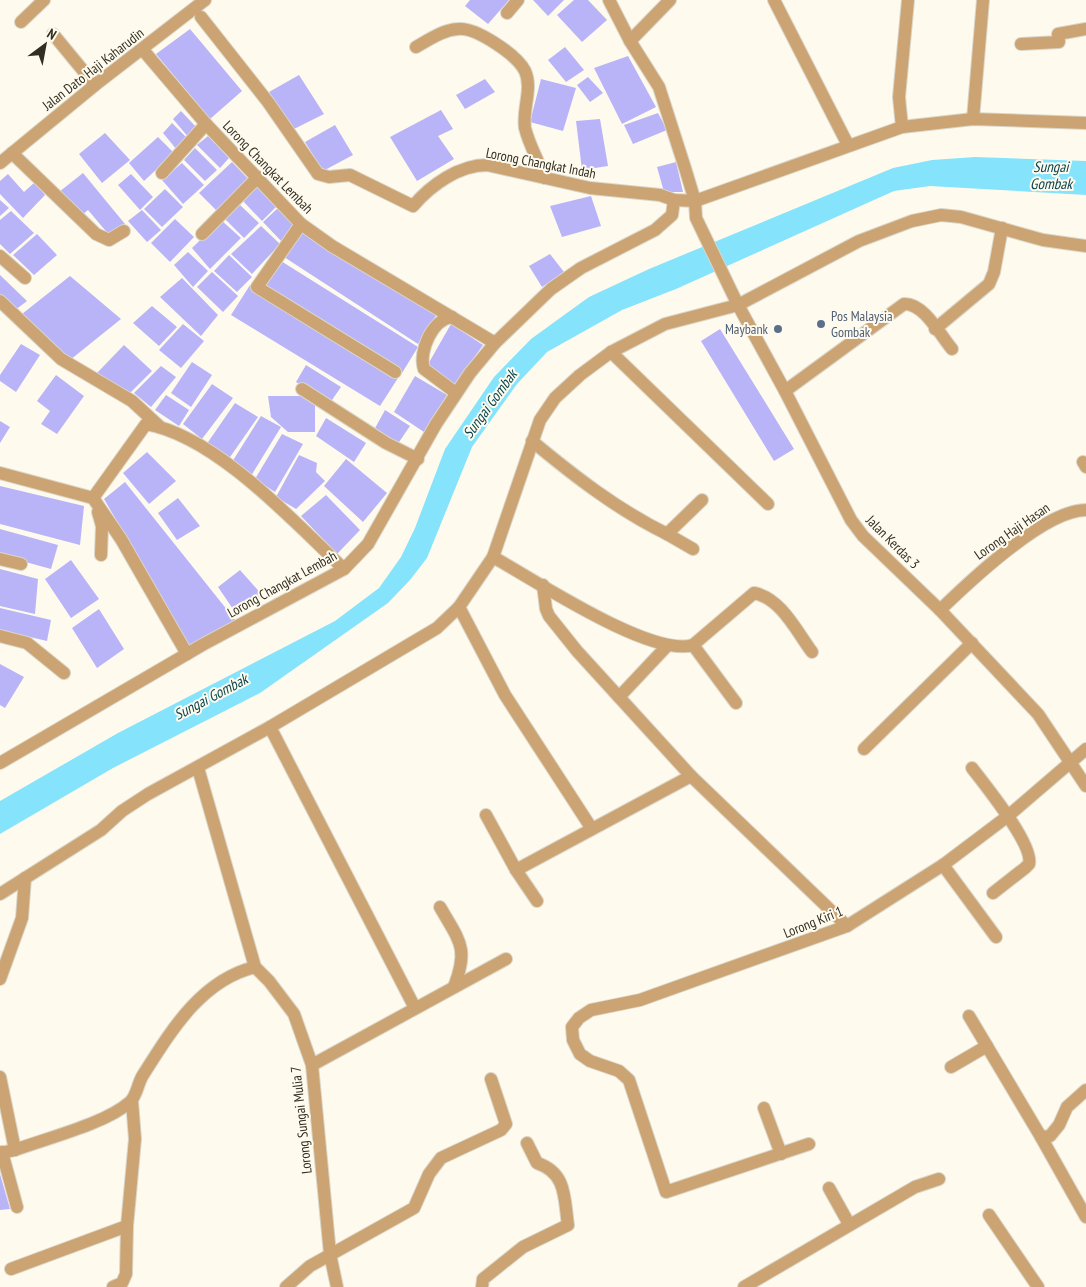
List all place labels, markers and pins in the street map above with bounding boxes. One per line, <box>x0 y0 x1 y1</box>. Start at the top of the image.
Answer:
place label: Pos Malaysia Gombak <box>831 307 893 341</box>
marker: Pos Malaysia Gombak <box>815 318 827 330</box>
place label: Maybank <box>725 320 769 338</box>
marker: Maybank <box>772 323 784 335</box>

